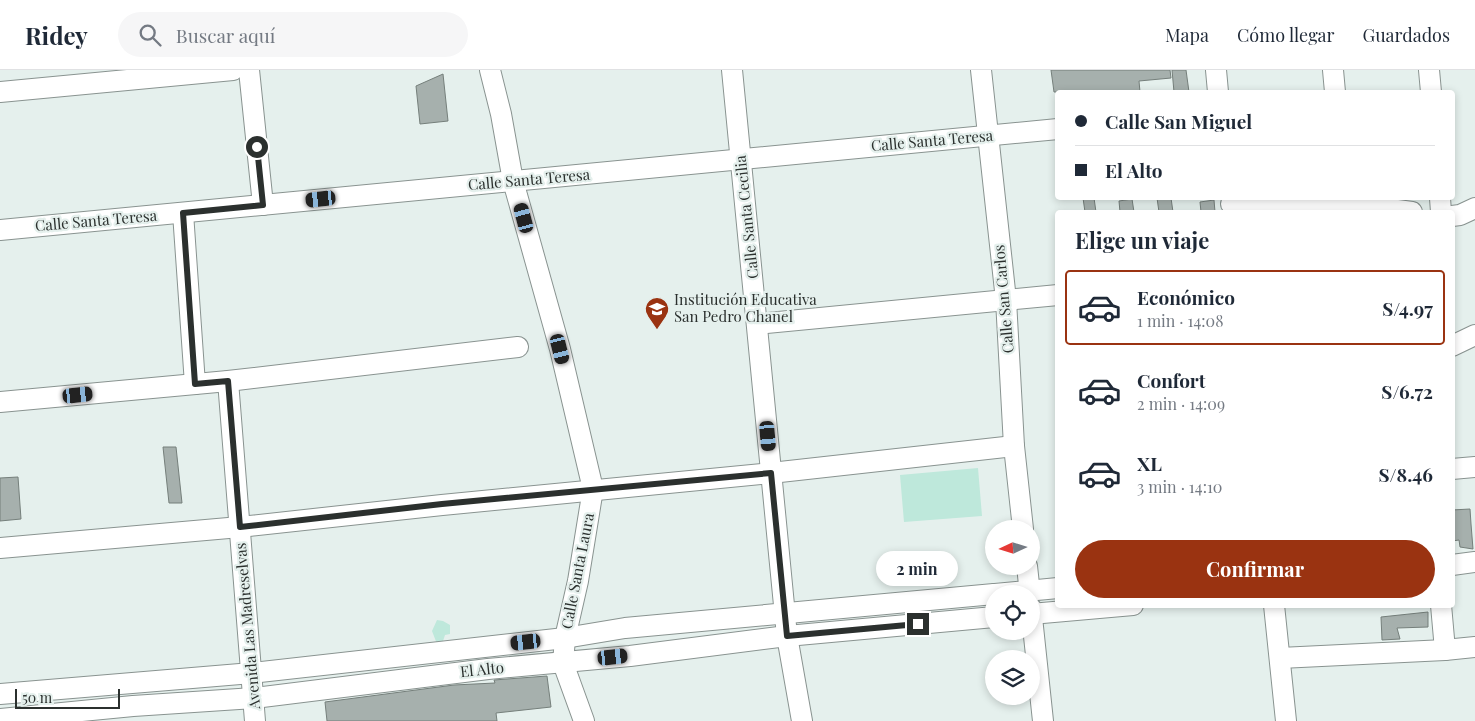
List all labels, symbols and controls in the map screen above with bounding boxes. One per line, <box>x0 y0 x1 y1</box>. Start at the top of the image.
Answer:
search box <box>118 12 468 57</box>
text: Ridey <box>25 19 88 51</box>
icon: search <box>136 21 164 49</box>
text: Buscar aquí <box>176 22 275 48</box>
text: Mapa <box>1165 23 1209 47</box>
text: Cómo llegar <box>1237 23 1334 47</box>
text: Guardados <box>1362 23 1450 47</box>
text: Calle San Miguel <box>1105 108 1252 134</box>
street label: Calle Santa Teresa <box>870 125 994 155</box>
route start <box>246 136 268 158</box>
street label: Calle Santa Cecilia <box>730 154 762 280</box>
text: El Alto <box>1105 157 1163 183</box>
street label: Calle Santa Teresa <box>467 164 591 194</box>
car <box>305 190 336 208</box>
car <box>512 202 535 234</box>
street label: Calle Santa Teresa <box>34 205 158 235</box>
text: Elige un viaje <box>1075 225 1209 255</box>
street label: Calle San Carlos <box>988 244 1018 354</box>
text: Económico <box>1137 284 1235 310</box>
icon: car <box>1077 285 1122 330</box>
place label: Institución Educativa San Pedro Chanel <box>674 289 817 326</box>
text: S/4.97 <box>1382 295 1433 321</box>
school or university icon: Institución Educativa San Pedro Chanel <box>644 296 670 330</box>
text: 1 min · 14:08 <box>1137 310 1224 331</box>
car <box>549 333 570 365</box>
text: Confort <box>1137 367 1205 393</box>
icon: car <box>1077 368 1122 413</box>
text: S/6.72 <box>1381 378 1433 404</box>
car <box>62 386 93 404</box>
text: 2 min · 14:09 <box>1137 393 1225 414</box>
car <box>759 420 776 452</box>
text: XL <box>1137 450 1162 476</box>
icon: car <box>1077 451 1122 496</box>
text: S/8.46 <box>1378 461 1433 487</box>
text: 3 min · 14:10 <box>1137 476 1222 497</box>
street label: Calle Santa Laura <box>556 511 598 630</box>
north arrow <box>985 520 1040 575</box>
map controls <box>985 520 1040 705</box>
button: Confirmar <box>1075 540 1435 598</box>
street label: Avenida Las Madreselvas <box>230 542 264 711</box>
callout: 2 min <box>877 552 959 586</box>
text: 2 min <box>896 558 938 579</box>
button: locate <box>985 585 1040 640</box>
route end <box>907 613 929 635</box>
car <box>510 633 541 651</box>
car <box>597 648 628 666</box>
button: layers <box>985 650 1040 705</box>
street label: El Alto <box>459 657 505 681</box>
scale bar <box>15 686 120 709</box>
text: 50 m <box>22 688 52 707</box>

